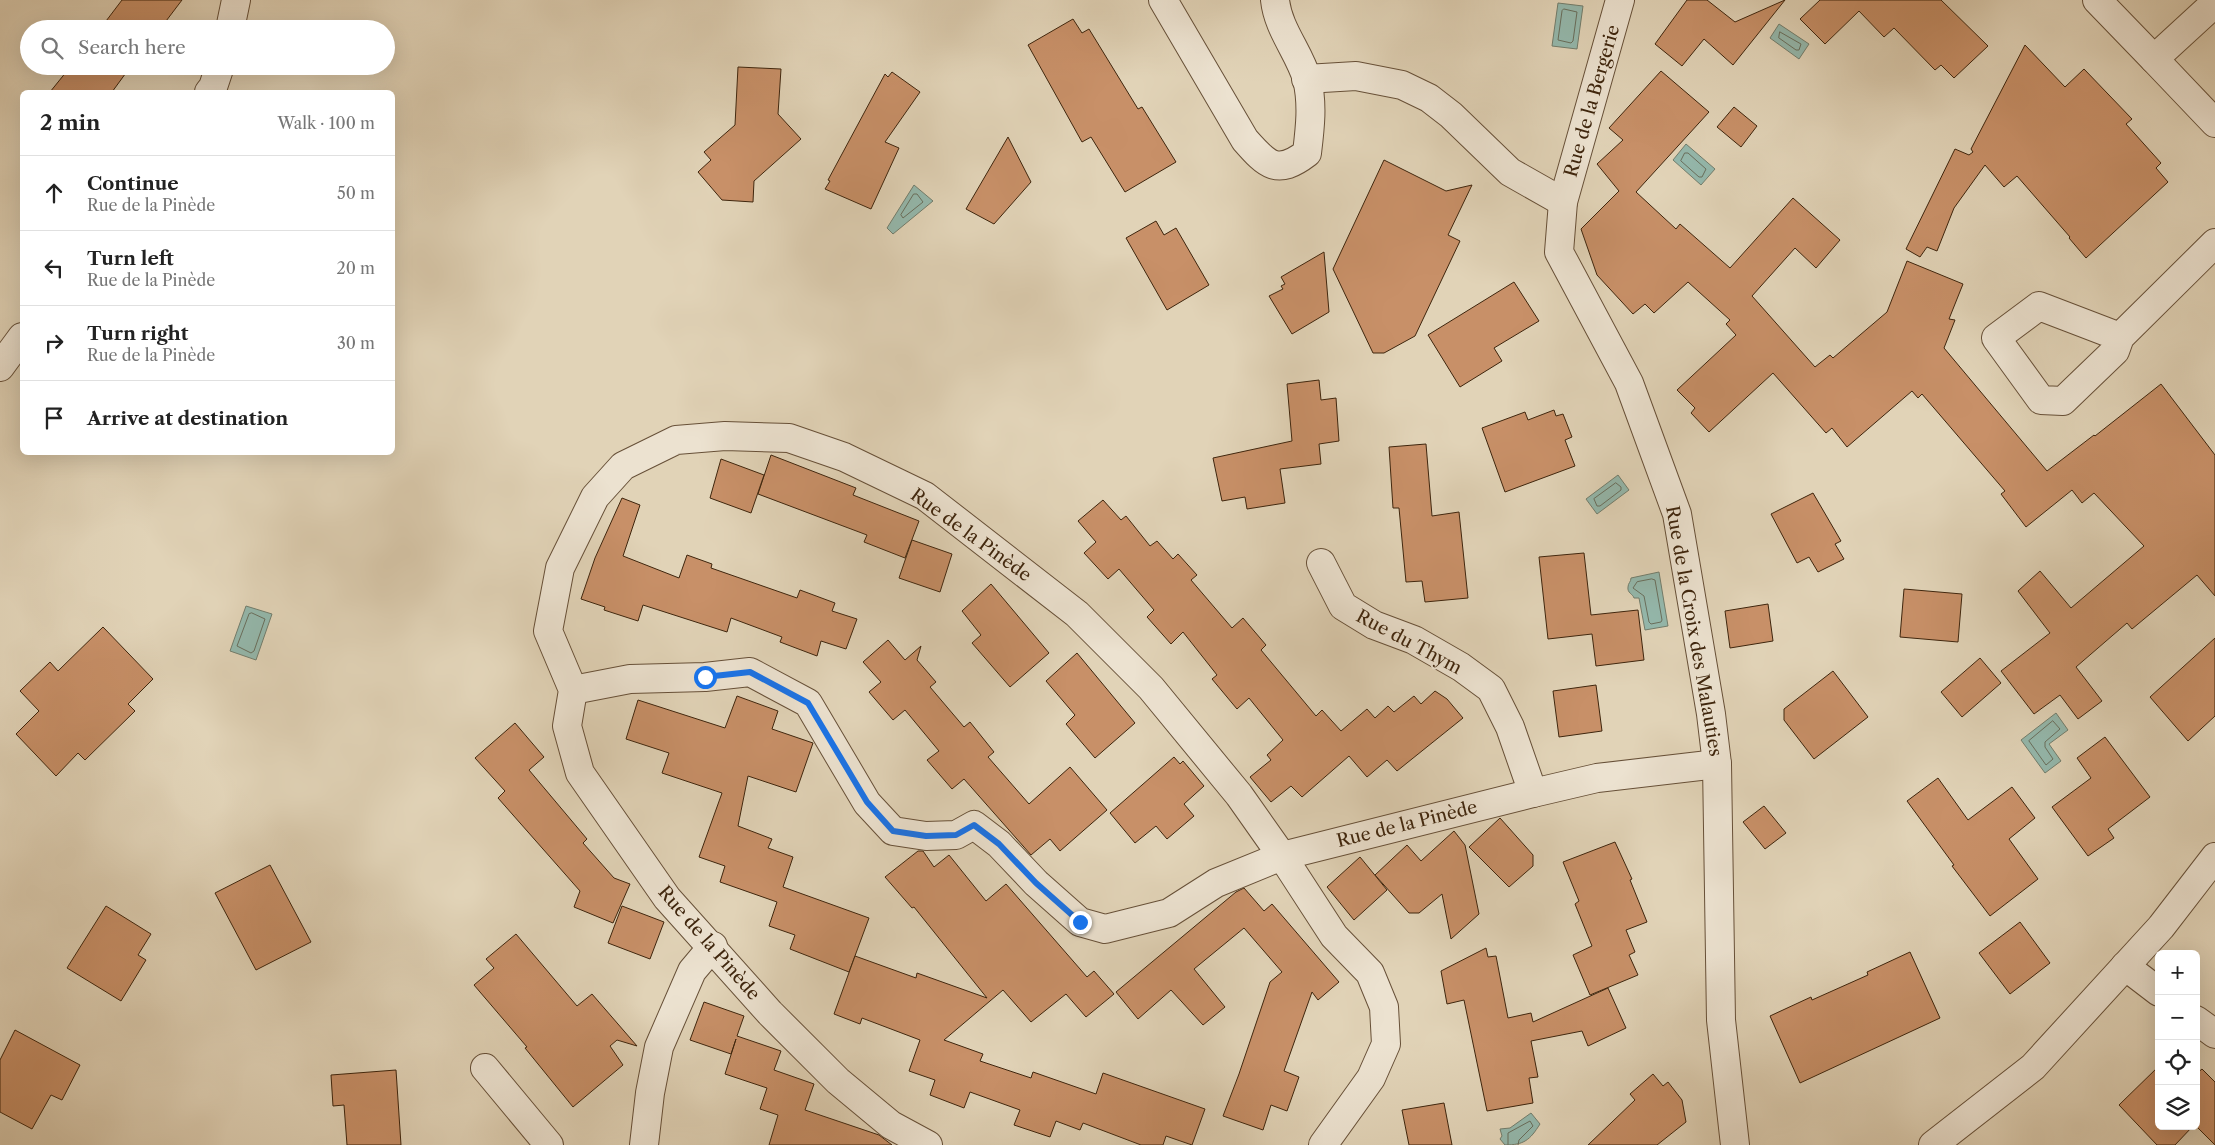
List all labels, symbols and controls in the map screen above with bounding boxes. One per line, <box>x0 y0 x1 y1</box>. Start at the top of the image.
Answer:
search box <box>20 20 395 75</box>
street label: Rue de la Bergerie <box>1560 22 1624 180</box>
icon: search <box>38 34 66 62</box>
text: Search here <box>78 36 186 59</box>
text: 2 min <box>40 110 100 135</box>
text: Walk · 100 m <box>278 113 375 133</box>
text: Continue <box>87 172 179 195</box>
icon: ahead <box>40 179 68 207</box>
text: 50 m <box>337 183 375 203</box>
text: Rue de la Pinède <box>87 195 215 215</box>
text: Turn left <box>87 247 174 270</box>
icon: left <box>40 254 68 282</box>
text: 20 m <box>336 258 375 278</box>
text: Rue de la Pinède <box>87 270 215 290</box>
text: Turn right <box>87 322 188 345</box>
icon: right <box>40 329 68 357</box>
text: 30 m <box>337 333 375 353</box>
text: Rue de la Pinède <box>87 345 215 365</box>
icon: arrive <box>40 404 68 432</box>
text: Arrive at destination <box>87 407 288 430</box>
street label: Rue de la Pinède <box>906 484 1036 586</box>
street label: Rue de la Croix des Malauties <box>1661 504 1727 758</box>
street label: Rue du Thym <box>1352 605 1466 679</box>
route start <box>694 666 717 689</box>
street label: Rue de la Pinède <box>1334 796 1480 852</box>
street label: Rue de la Pinède <box>653 881 765 1005</box>
route end <box>1069 911 1092 934</box>
map controls <box>2155 950 2200 1130</box>
button: + <box>2155 950 2200 995</box>
button: − <box>2155 995 2200 1040</box>
button: locate <box>2155 1040 2200 1085</box>
button: layers <box>2155 1085 2200 1130</box>

